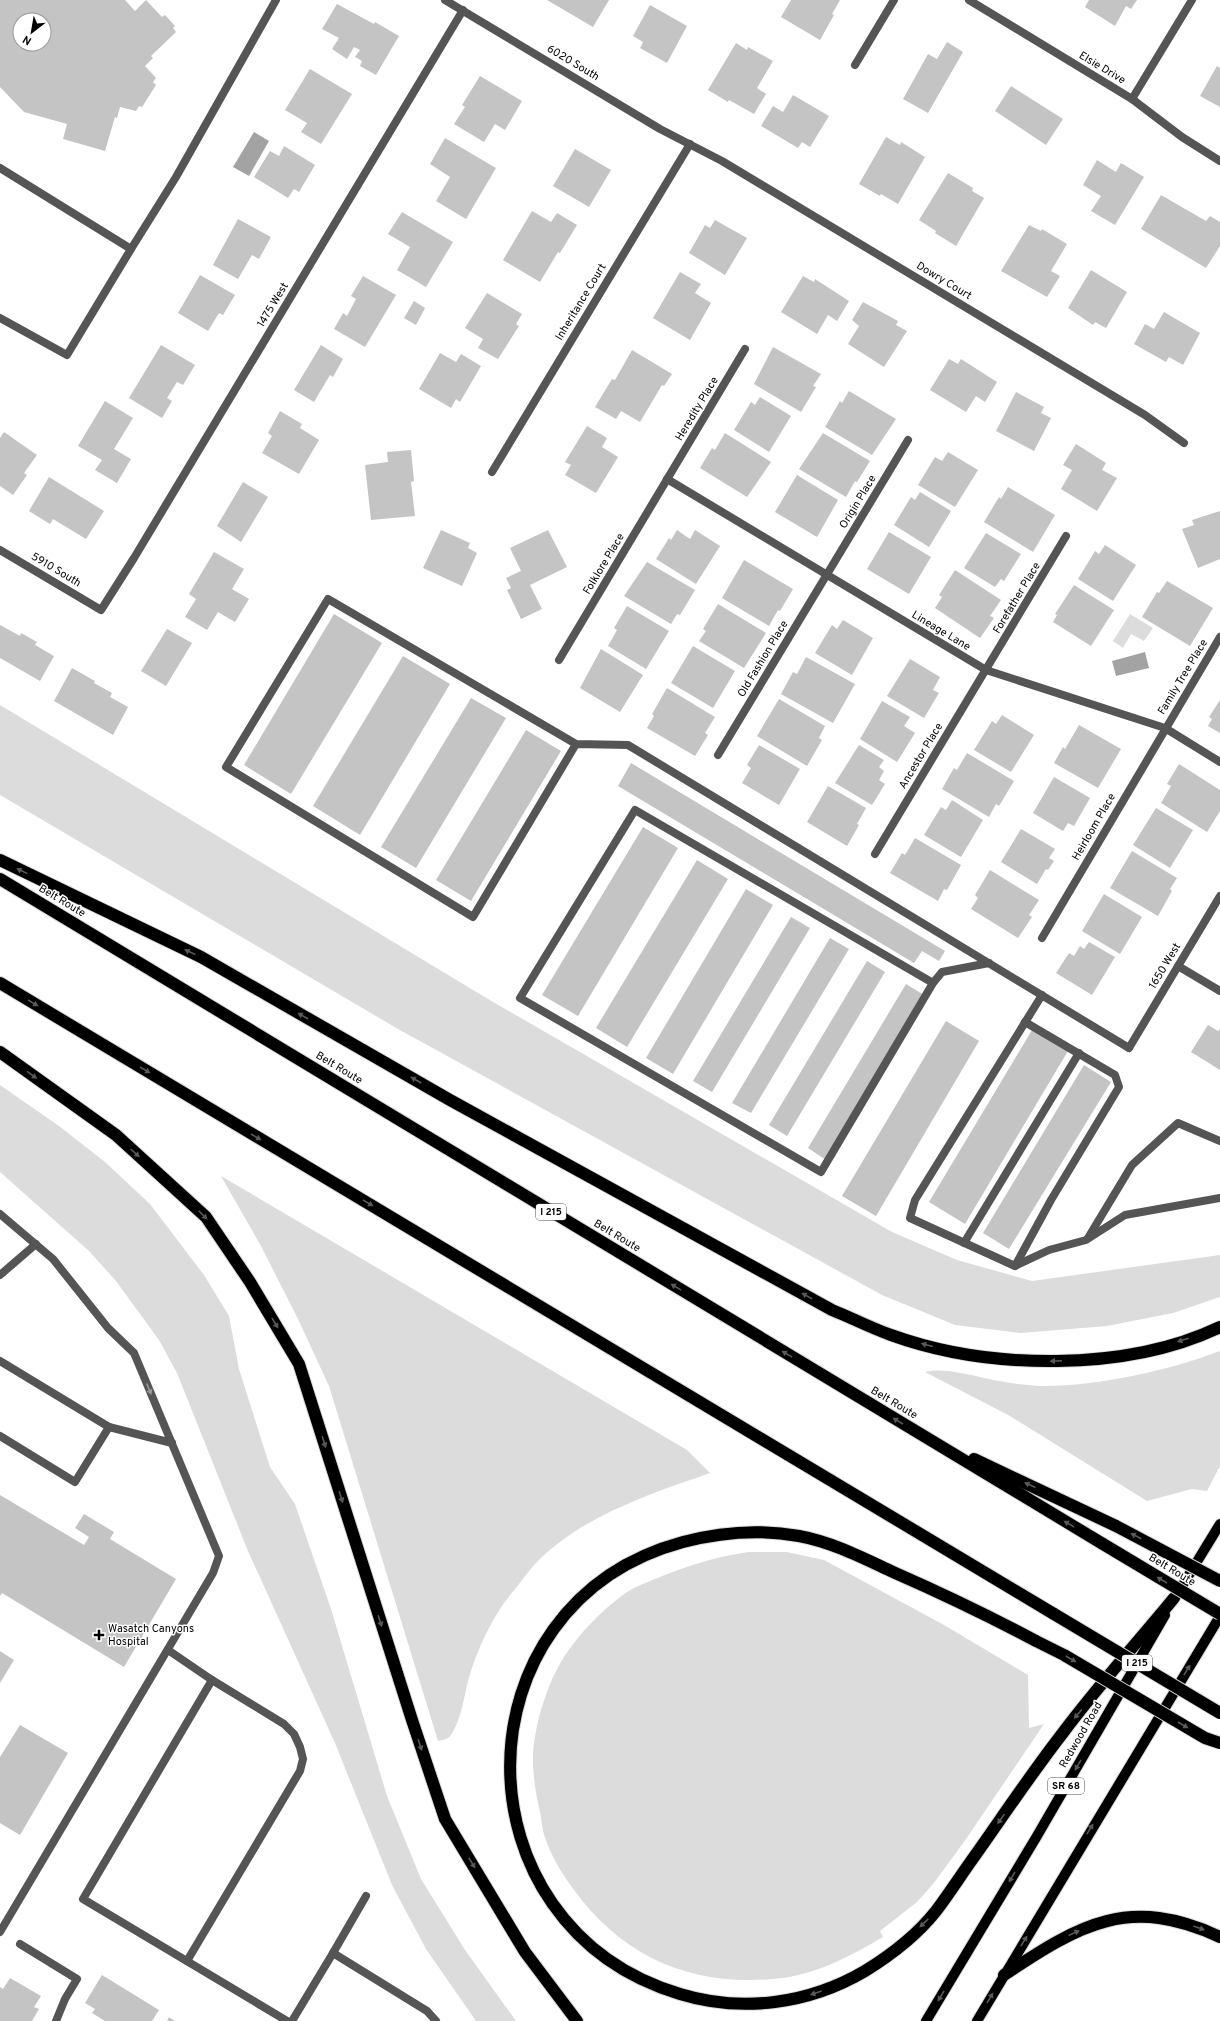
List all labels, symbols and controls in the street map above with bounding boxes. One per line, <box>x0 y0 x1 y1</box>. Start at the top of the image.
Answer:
north arrow <box>12 12 52 52</box>
text: N <box>20 32 34 48</box>
street label: 6020 South <box>544 42 602 84</box>
street label: Elsie Drive <box>1076 49 1128 87</box>
street label: Dowry Court <box>914 259 974 303</box>
street label: Inheritance Court <box>553 261 609 343</box>
street label: 1475 West <box>254 280 292 330</box>
street label: Heredity Place <box>672 374 722 444</box>
street label: Origin Place <box>837 473 880 531</box>
street label: Folklore Place <box>580 531 628 597</box>
street label: 5910 South <box>28 550 84 590</box>
street label: Forefather Place <box>990 560 1044 636</box>
street label: Lineage Lane <box>909 608 973 654</box>
street label: Old Fashion Place <box>735 618 791 700</box>
street label: Family Tree Place <box>1155 637 1211 717</box>
street label: Ancestor Place <box>896 720 946 792</box>
street label: Heirloom Place <box>1069 791 1119 863</box>
one-way arrow <box>17 868 28 874</box>
street label: Belt Route <box>36 882 88 920</box>
street label: 1650 West <box>1146 941 1184 991</box>
one-way arrow <box>184 949 196 955</box>
one-way arrow <box>27 999 39 1006</box>
one-way arrow <box>297 1012 309 1019</box>
street label: Belt Route <box>313 1049 365 1087</box>
one-way arrow <box>139 1066 151 1073</box>
one-way arrow <box>26 1071 37 1079</box>
one-way arrow <box>410 1077 422 1084</box>
one-way arrow <box>250 1133 262 1140</box>
one-way arrow <box>130 1148 140 1158</box>
one-way arrow <box>362 1200 374 1207</box>
road number: I 215 <box>536 1204 566 1220</box>
one-way arrow <box>198 1210 208 1220</box>
street label: Belt Route <box>591 1217 643 1255</box>
one-way arrow <box>670 1283 682 1290</box>
one-way arrow <box>801 1293 813 1299</box>
one-way arrow <box>271 1317 278 1329</box>
one-way arrow <box>1177 1337 1189 1343</box>
one-way arrow <box>921 1342 933 1348</box>
one-way arrow <box>781 1350 793 1357</box>
one-way arrow <box>1049 1358 1062 1364</box>
one-way arrow <box>147 1384 153 1396</box>
street label: Belt Route <box>868 1384 920 1422</box>
one-way arrow <box>893 1417 903 1425</box>
one-way arrow <box>321 1437 327 1449</box>
one-way arrow <box>1024 1482 1036 1488</box>
one-way arrow <box>338 1491 344 1503</box>
one-way arrow <box>1064 1521 1075 1528</box>
one-way arrow <box>1130 1533 1142 1540</box>
street label: Belt Route <box>1146 1551 1198 1589</box>
one-way arrow <box>1156 1576 1168 1583</box>
one-way arrow <box>377 1615 383 1627</box>
place label: Wasatch Canyons Hospital <box>108 1622 194 1649</box>
marker: Wasatch Canyons Hospital <box>93 1629 105 1641</box>
one-way arrow <box>1065 1655 1077 1662</box>
road number: I 215 <box>1122 1655 1152 1671</box>
one-way arrow <box>1183 1664 1190 1676</box>
street label: Redwood Road <box>1056 1699 1106 1771</box>
one-way arrow <box>1073 1709 1082 1720</box>
one-way arrow <box>1177 1721 1189 1728</box>
one-way arrow <box>417 1739 423 1751</box>
one-way arrow <box>1074 1759 1081 1771</box>
road number: SR 68 <box>1048 1778 1084 1794</box>
one-way arrow <box>997 1814 1005 1825</box>
one-way arrow <box>1087 1823 1094 1835</box>
one-way arrow <box>468 1857 475 1869</box>
one-way arrow <box>1008 1872 1015 1883</box>
one-way arrow <box>919 1919 929 1928</box>
one-way arrow <box>1194 1926 1206 1932</box>
one-way arrow <box>1068 1930 1079 1936</box>
one-way arrow <box>1020 1936 1028 1946</box>
one-way arrow <box>937 1990 944 2002</box>
one-way arrow <box>809 1991 821 1997</box>
one-way arrow <box>987 1992 994 2004</box>

